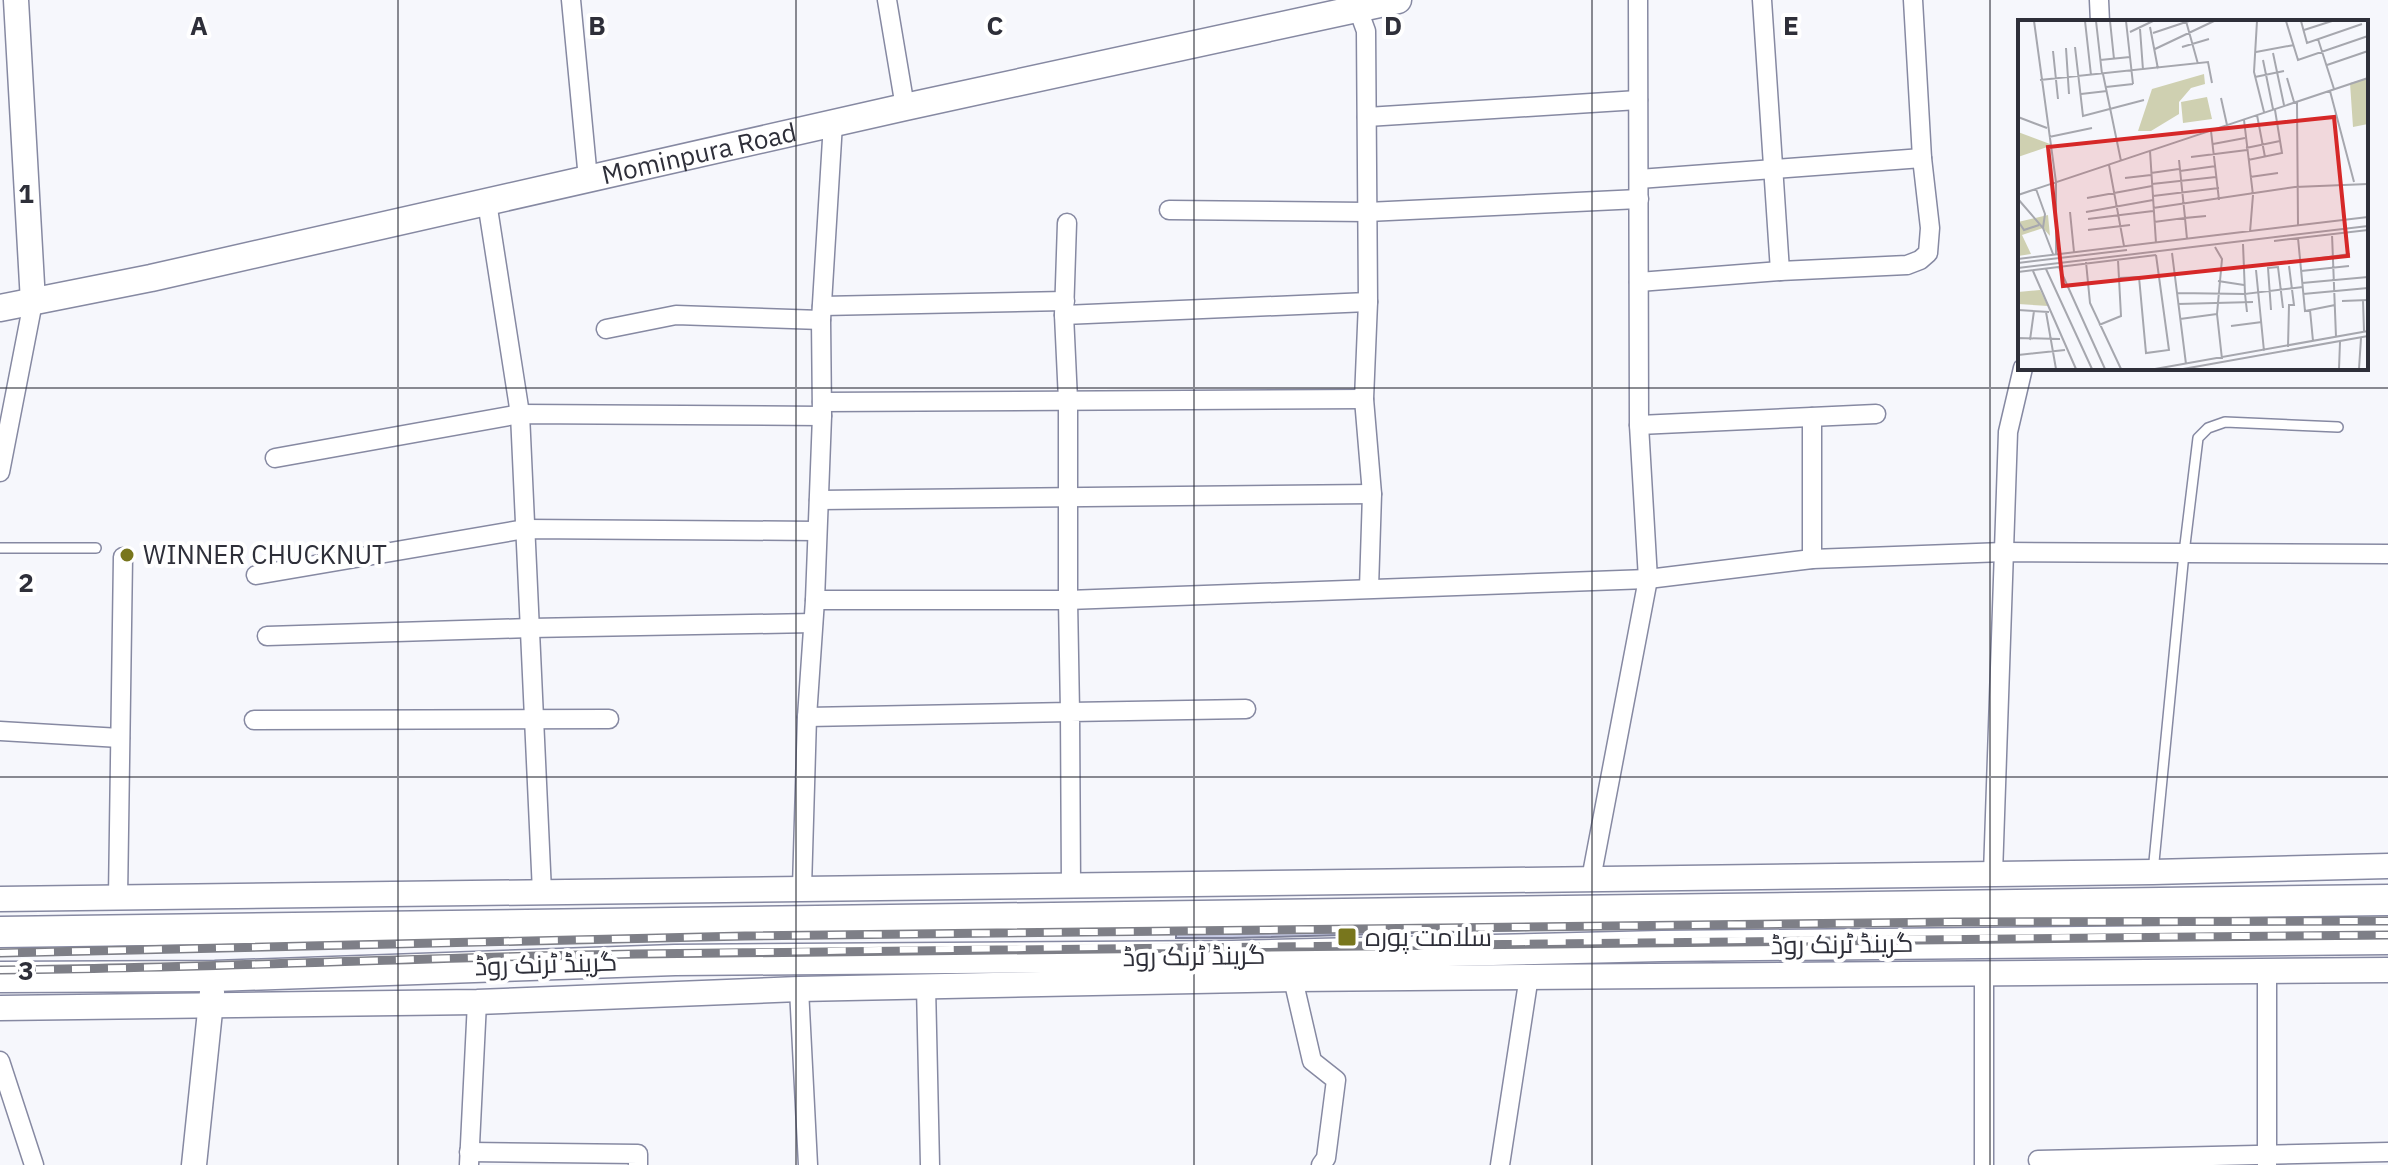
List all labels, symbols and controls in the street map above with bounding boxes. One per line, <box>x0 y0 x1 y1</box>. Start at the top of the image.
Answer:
text: A <box>190 8 208 42</box>
text: B <box>588 8 606 42</box>
text: C <box>987 8 1004 42</box>
text: D <box>1384 8 1402 42</box>
text: E <box>1783 8 1799 42</box>
inset map <box>2018 20 2368 370</box>
street label: Mominpura Road <box>598 114 800 191</box>
text: 1 <box>18 176 34 210</box>
place label: WINNER CHUCKNUT <box>143 537 387 571</box>
marker: WINNER CHUCKNUT <box>118 546 136 564</box>
text: 2 <box>18 565 34 599</box>
place label: سلامت پورہ <box>1365 919 1492 954</box>
street label: گرینڈ ٹرنک روڈ <box>1770 925 1914 961</box>
marker: سلامت پورہ <box>1336 926 1358 948</box>
street label: گرینڈ ٹرنک روڈ <box>1122 937 1266 973</box>
street label: گرینڈ ٹرنک روڈ <box>474 944 618 982</box>
text: 3 <box>18 953 34 987</box>

